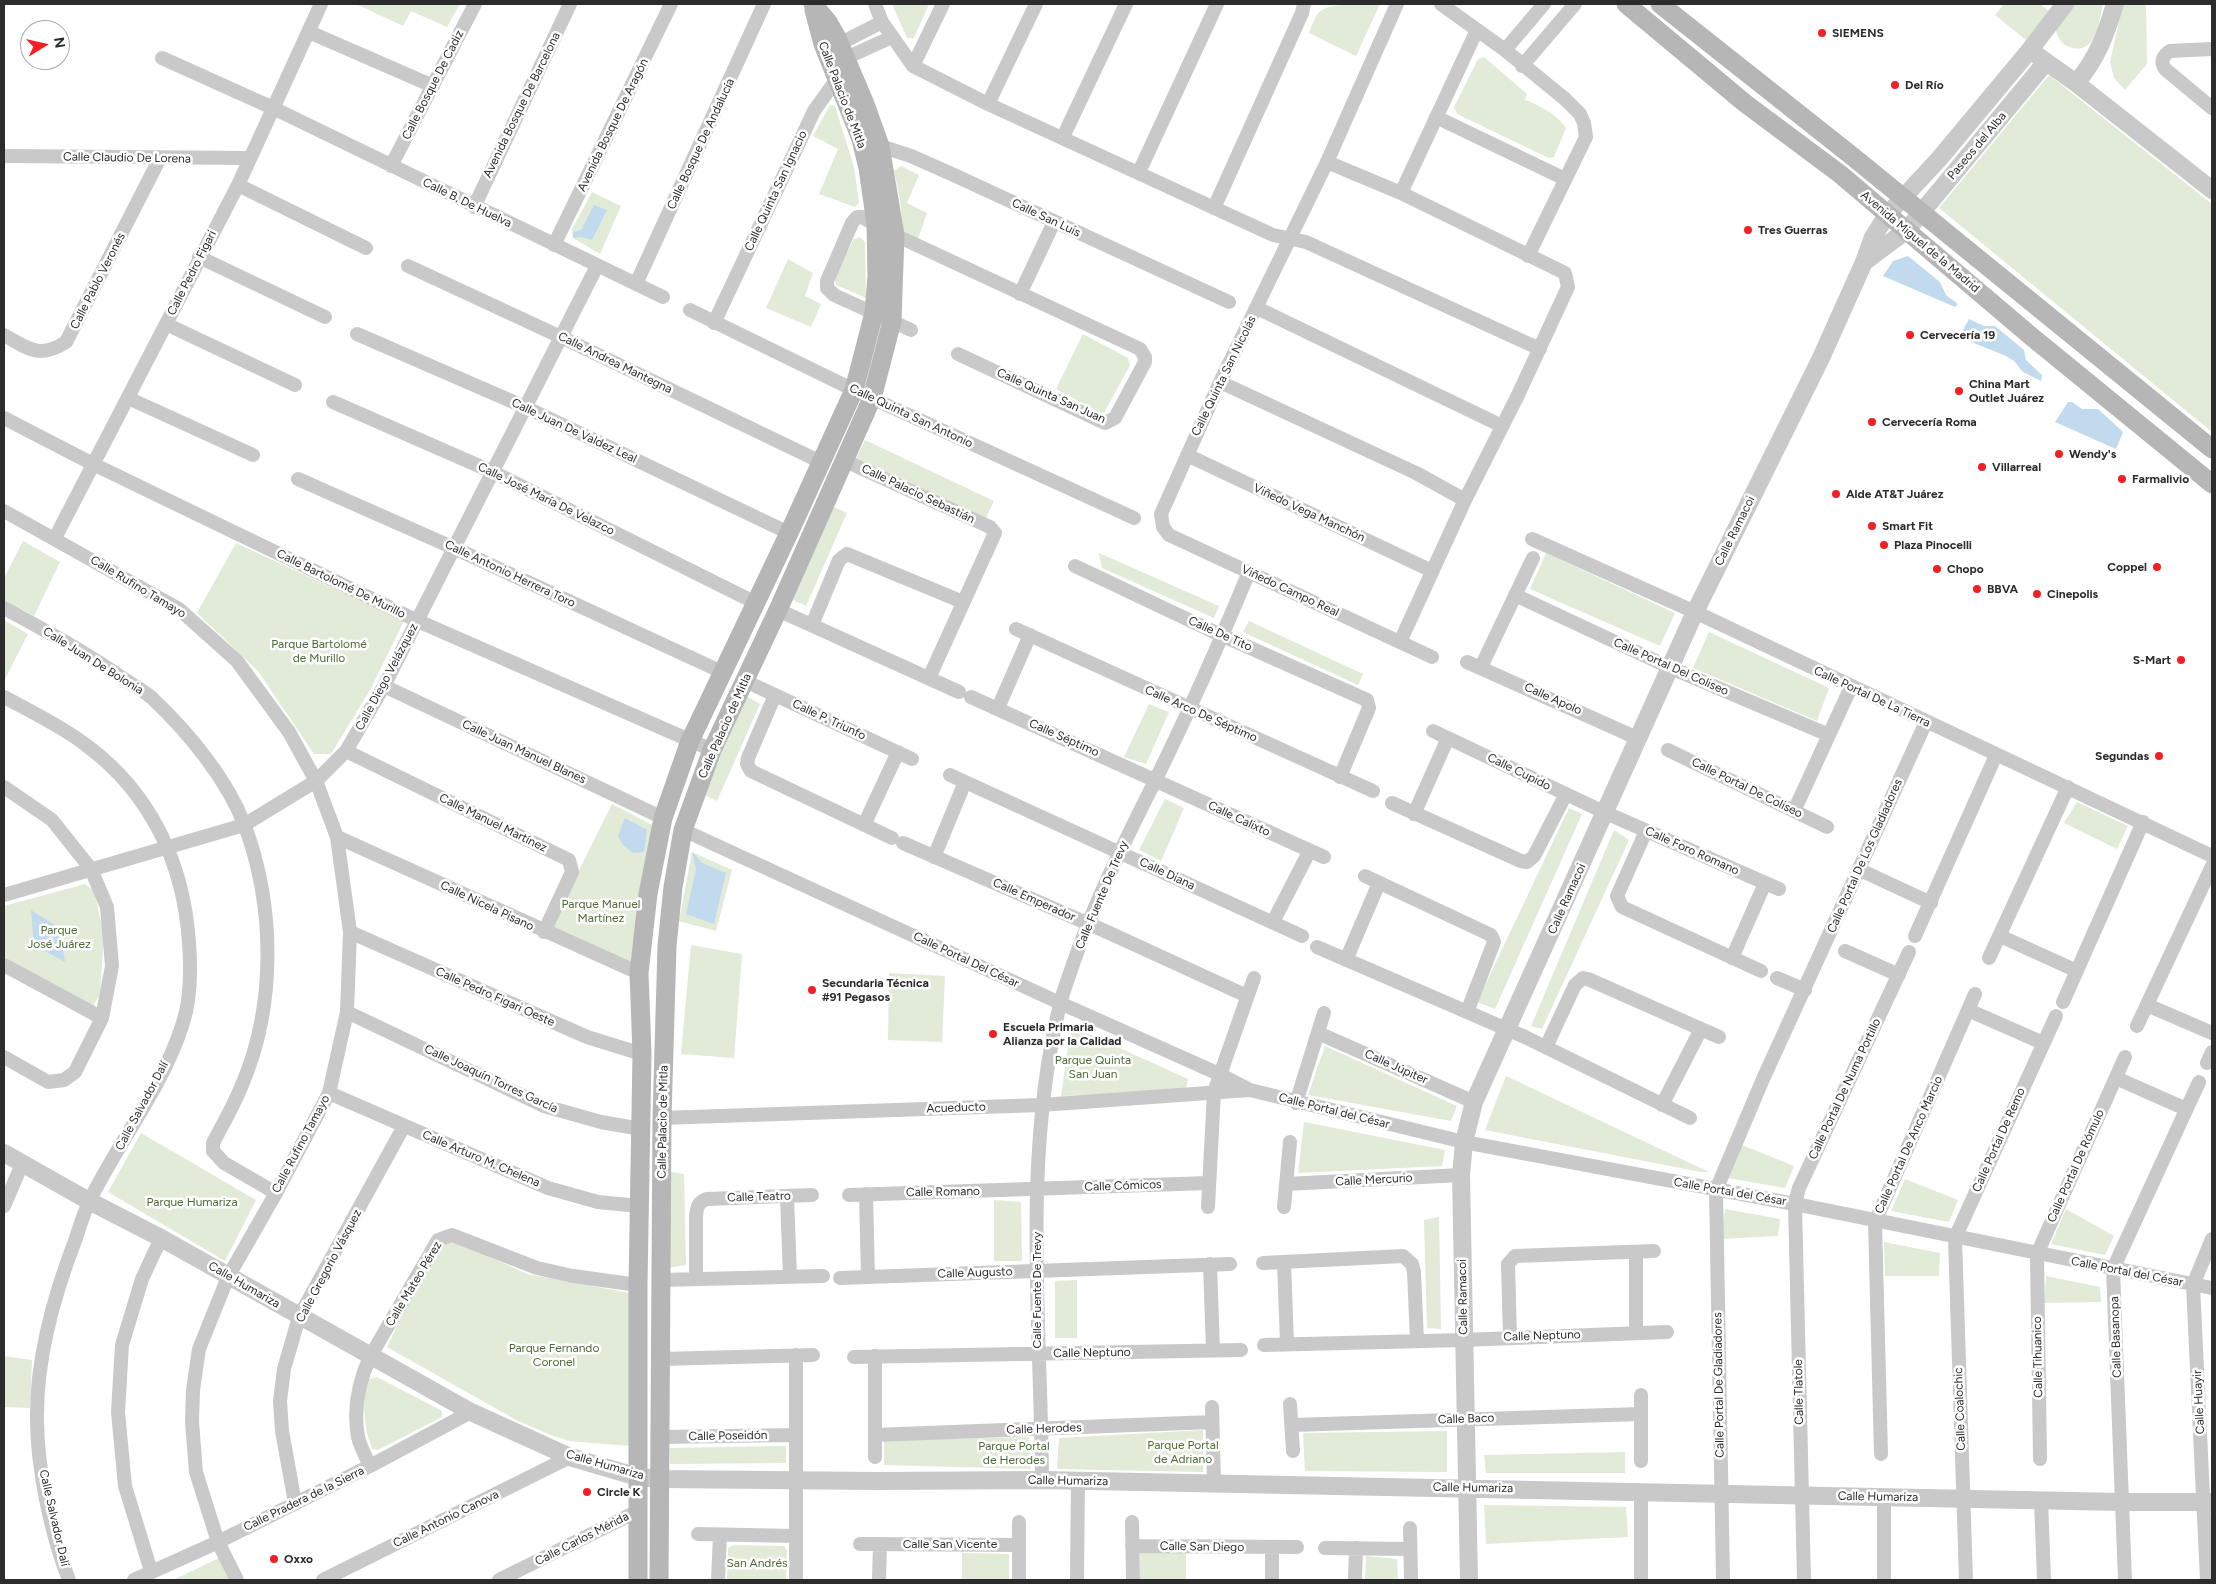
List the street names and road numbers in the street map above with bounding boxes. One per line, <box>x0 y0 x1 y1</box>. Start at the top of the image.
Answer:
street label: Calle Bosque De Cadiz <box>399 28 467 142</box>
street label: Avenida Bosque De Barcelona <box>480 30 564 180</box>
street label: Calle Palacio de Mitla <box>815 40 869 150</box>
street label: Avenida Bosque De Aragón <box>575 56 651 194</box>
street label: Calle Bosque De Andalucía <box>664 76 738 212</box>
street label: Paseos del Alba <box>1945 109 2009 183</box>
street label: Calle Quinta San Ignacio <box>742 129 810 253</box>
street label: Calle Claudio De Lorena <box>63 150 191 166</box>
street label: Calle B. De Huelva <box>420 175 514 231</box>
street label: Avenida Miguel de la Madrid <box>1858 188 1982 296</box>
street label: Calle San Luis <box>1009 196 1083 240</box>
street label: Calle Pedro Figari <box>164 228 220 318</box>
street label: Calle Pablo Veronés <box>67 230 129 332</box>
street label: Calle Quinta San Nicolás <box>1189 314 1259 438</box>
street label: Calle Andrea Mantegna <box>556 329 674 397</box>
street label: Calle Quinta San Juan <box>994 366 1108 426</box>
street label: Calle Quinta San Antonio <box>847 381 975 451</box>
street label: Calle Juan De Valdez Leal <box>509 396 639 466</box>
street label: Calle José María De Velazco <box>475 460 617 538</box>
street label: Calle Palacio Sebastián <box>859 461 977 527</box>
street label: Viñedo Vega Manchón <box>1251 481 1367 545</box>
street label: Calle Ramacoi <box>1712 494 1758 568</box>
street label: Calle Antonio Herrera Toro <box>442 537 578 611</box>
street label: Calle Bartolomé De Murillo <box>274 546 408 622</box>
street label: Calle Rufino Tamayo <box>88 553 188 621</box>
street label: Viñedo Campo Real <box>1239 562 1341 620</box>
street label: Calle De Tito <box>1186 614 1254 654</box>
street label: Calle Diego Velázquez <box>353 621 421 733</box>
street label: Calle Juan De Bolonia <box>40 624 146 698</box>
street label: Calle Portal Del Coliseo <box>1611 635 1731 699</box>
street label: Calle Portal De La Tierra <box>1811 664 1933 730</box>
street label: Calle Palacio de Mitla <box>695 671 755 781</box>
street label: Calle Apolo <box>1522 680 1584 718</box>
street label: Calle Arco De Séptimo <box>1143 683 1259 745</box>
street label: Calle P. Triunfo <box>790 697 868 743</box>
street label: Calle Séptimo <box>1027 716 1101 760</box>
street label: Calle Juan Manuel Blanes <box>460 717 588 787</box>
street label: Calle Cupido <box>1485 750 1553 794</box>
street label: Calle Portal De Coliseo <box>1689 755 1805 821</box>
street label: Calle Portal De Los Gladiadores <box>1824 777 1906 935</box>
street label: Calle Manuel Martínez <box>437 791 549 855</box>
street label: Calle Calixto <box>1206 798 1272 840</box>
street label: Calle Foro Romano <box>1643 824 1741 878</box>
street label: Calle Fuente De Trevy <box>1073 838 1131 952</box>
street label: Calle Diana <box>1137 855 1197 893</box>
street label: Calle Ramacoi <box>1545 861 1589 937</box>
street label: Calle Emperador <box>991 875 1077 925</box>
street label: Calle Nicela Pisano <box>438 878 536 934</box>
street label: Calle Portal Del César <box>911 929 1021 991</box>
street label: Calle Pedro Figari Oeste <box>433 964 557 1030</box>
street label: Calle Portal De Numa Portillo <box>1806 1016 1884 1162</box>
street label: Calle Joaquín Torres García <box>422 1042 560 1116</box>
street label: Calle Júpiter <box>1362 1047 1430 1087</box>
street label: Calle Salvador Dalí <box>112 1059 172 1153</box>
street label: Calle Palacio de Mitla <box>655 1065 671 1179</box>
street label: Calle Portal De Anco Marcio <box>1872 1074 1946 1216</box>
street label: Calle Portal De Remo <box>1970 1086 2028 1194</box>
street label: Calle Portal del César <box>1277 1090 1391 1132</box>
street label: Calle Rufino Tamayo <box>269 1093 333 1195</box>
street label: Acueducto <box>926 1100 986 1116</box>
street label: Calle Portal De Rómulo <box>2045 1107 2107 1225</box>
street label: Calle Arturo M. Chelena <box>420 1128 542 1190</box>
street label: Calle Mercurio <box>1335 1171 1413 1189</box>
street label: Calle Portal del César <box>1673 1175 1787 1209</box>
street label: Calle Cómicos <box>1084 1177 1162 1195</box>
street label: Calle Romano <box>906 1184 980 1200</box>
street label: Calle Teatro <box>727 1189 791 1205</box>
street label: Calle Gregorio Vásquez <box>293 1207 365 1325</box>
street label: Calle Fuente De Trevy <box>1030 1232 1044 1348</box>
street label: Calle Mateo Pérez <box>383 1239 445 1329</box>
street label: Calle Portal del César <box>2070 1254 2184 1290</box>
street label: Calle Humariza <box>206 1259 282 1311</box>
street label: Calle Ramacoi <box>1455 1259 1471 1335</box>
street label: Calle Augusto <box>937 1264 1013 1282</box>
street label: Calle Basanopa <box>2107 1296 2125 1378</box>
street label: Calle Portal De Gladiadores <box>1711 1312 1727 1458</box>
street label: Calle Tihuanico <box>2030 1316 2046 1398</box>
street label: Calle Neptuno <box>1503 1327 1581 1345</box>
street label: Calle Neptuno <box>1053 1345 1131 1361</box>
street label: Calle Tlatole <box>1791 1359 1807 1425</box>
street label: Calle Coalochic <box>1951 1367 1969 1451</box>
street label: Calle Huayir <box>2190 1369 2208 1435</box>
street label: Calle Baco <box>1438 1411 1494 1427</box>
street label: Calle Herodes <box>1006 1420 1082 1438</box>
street label: Calle Poseidón <box>688 1428 768 1444</box>
street label: Calle Humariza <box>564 1447 646 1483</box>
street label: Calle Pradera de la Sierra <box>241 1463 367 1535</box>
street label: Calle Salvador Dalí <box>36 1468 72 1568</box>
street label: Calle Humariza <box>1028 1473 1108 1489</box>
street label: Calle Humariza <box>1433 1480 1513 1496</box>
street label: Calle Antonio Canova <box>391 1487 501 1551</box>
street label: Calle Humariza <box>1838 1489 1918 1505</box>
street label: Calle Carlos Mérida <box>533 1509 631 1569</box>
street label: Calle San Vicente <box>903 1537 997 1551</box>
street label: Calle San Diego <box>1160 1539 1244 1555</box>

